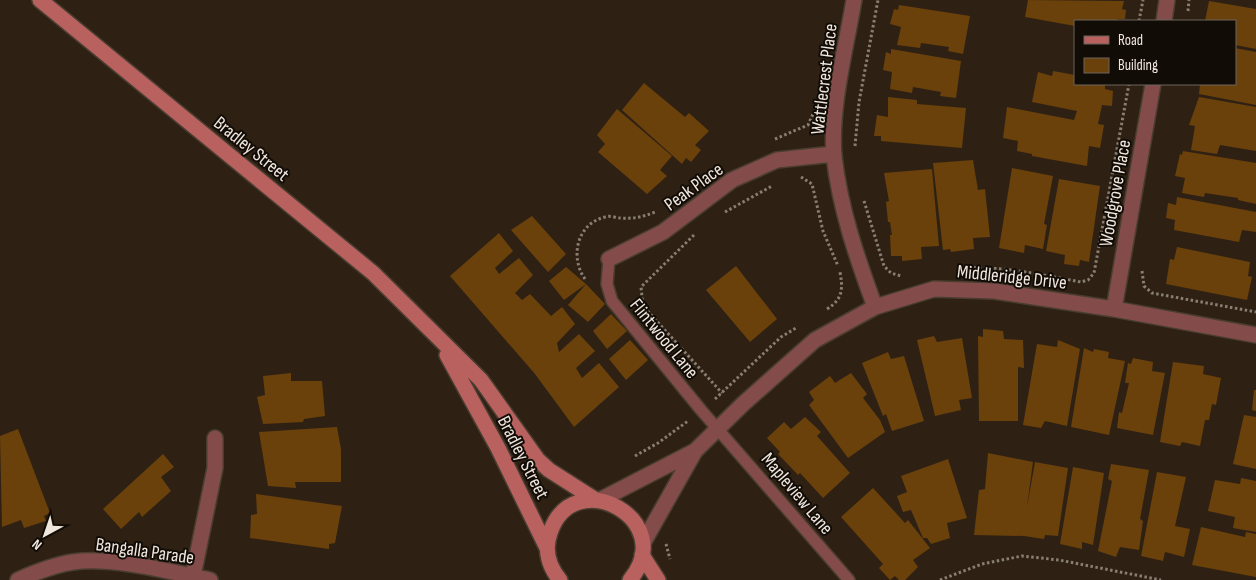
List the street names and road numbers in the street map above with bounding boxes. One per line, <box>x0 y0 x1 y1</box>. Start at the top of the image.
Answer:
street label: Wattlecrest Place <box>806 22 843 136</box>
street label: Bradley Street <box>209 112 294 187</box>
street label: Woodgrove Place <box>1095 138 1136 248</box>
street label: Peak Place <box>660 158 728 216</box>
street label: Middleridge Drive <box>956 260 1068 295</box>
street label: Flintwood Lane <box>625 294 703 384</box>
street label: Bradley Street <box>492 412 554 503</box>
street label: Mapleview Lane <box>756 448 838 540</box>
street label: Bangalla Parade <box>94 533 195 570</box>

